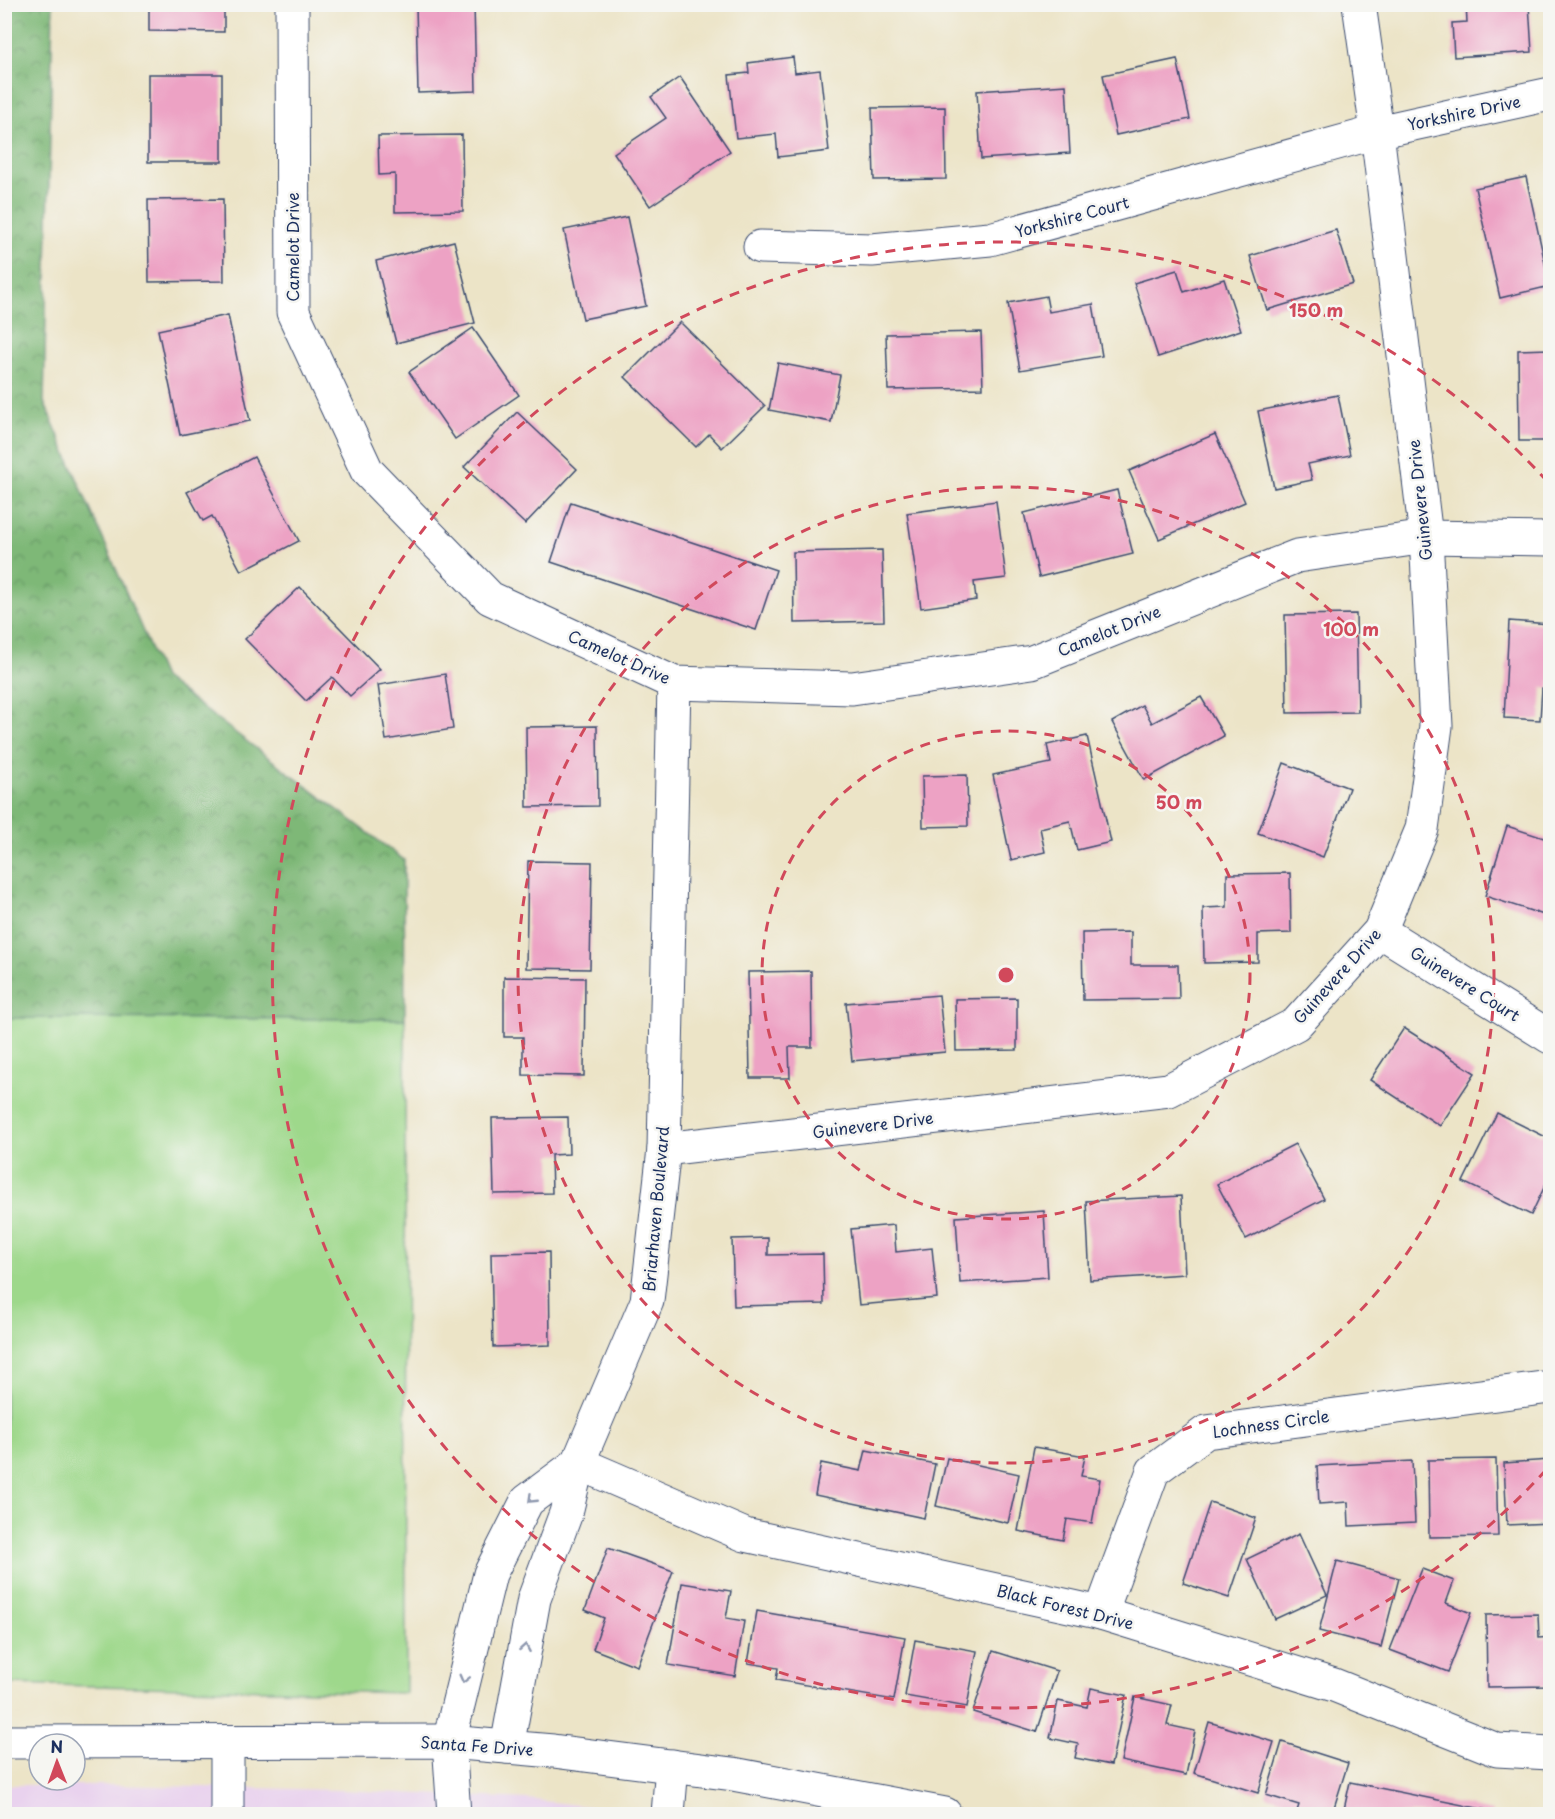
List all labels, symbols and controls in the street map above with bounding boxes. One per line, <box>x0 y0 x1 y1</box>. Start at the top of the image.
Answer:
street label: Yorkshire Drive <box>1405 88 1523 136</box>
street label: Yorkshire Court <box>1012 189 1132 243</box>
street label: Camelot Drive <box>280 192 304 302</box>
text: 150 m <box>1289 296 1343 323</box>
street label: Guinevere Drive <box>1401 438 1437 562</box>
street label: Camelot Drive <box>1053 598 1164 662</box>
text: 100 m <box>1323 615 1379 642</box>
street label: Camelot Drive <box>564 623 674 689</box>
text: 50 m <box>1156 788 1202 815</box>
street label: Guinevere Drive <box>1287 922 1386 1029</box>
street label: Guinevere Court <box>1406 940 1525 1027</box>
centre of rings <box>996 965 1016 985</box>
street label: Guinevere Drive <box>811 1105 935 1143</box>
street label: Briarhaven Boulevard <box>636 1125 674 1293</box>
street label: Lochness Circle <box>1211 1403 1331 1443</box>
one-way arrow <box>529 1492 539 1503</box>
street label: Black Forest Drive <box>994 1577 1136 1635</box>
one-way arrow <box>518 1643 531 1653</box>
one-way arrow <box>459 1674 472 1684</box>
street label: Santa Fe Drive <box>420 1729 534 1761</box>
north arrow <box>27 1732 87 1792</box>
text: N <box>50 1734 63 1758</box>

